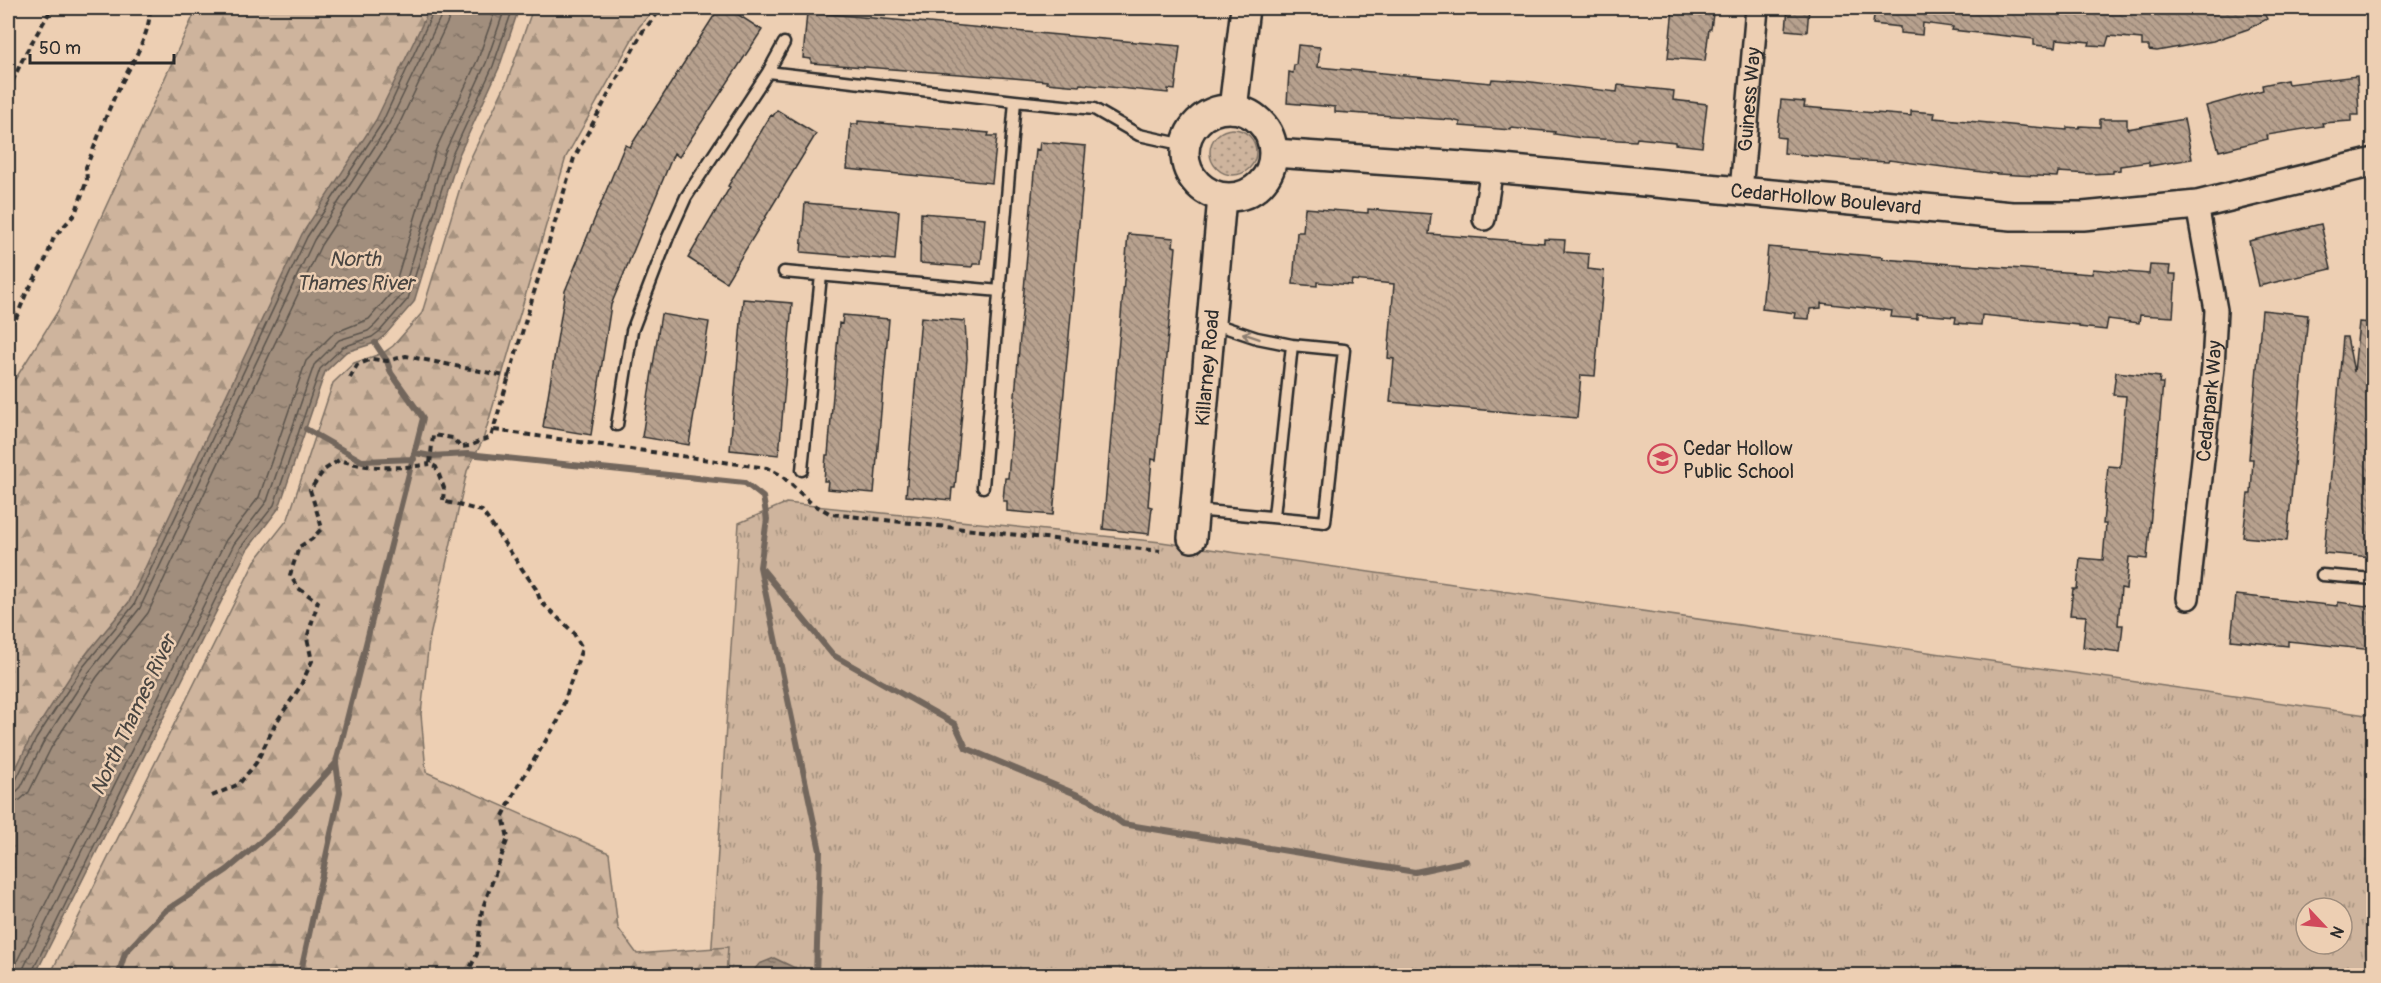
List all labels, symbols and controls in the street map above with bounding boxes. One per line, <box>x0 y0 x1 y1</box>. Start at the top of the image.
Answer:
scale bar <box>30 27 174 65</box>
text: 50 m <box>39 37 81 60</box>
street label: Guiness Way <box>1732 45 1767 153</box>
street label: CedarHollow Boulevard <box>1730 178 1923 221</box>
water label: North Thames River <box>296 246 417 297</box>
street label: Killarney Road <box>1190 308 1225 427</box>
one-way arrow <box>1242 329 1261 340</box>
street label: Cedarpark Way <box>2191 339 2227 463</box>
place label: Cedar Hollow Public School <box>1683 436 1794 484</box>
school or university icon: Cedar Hollow Public School <box>1646 443 1678 475</box>
water label: North Thames River <box>84 628 183 800</box>
north arrow <box>2294 896 2354 956</box>
text: N <box>2325 923 2348 942</box>

